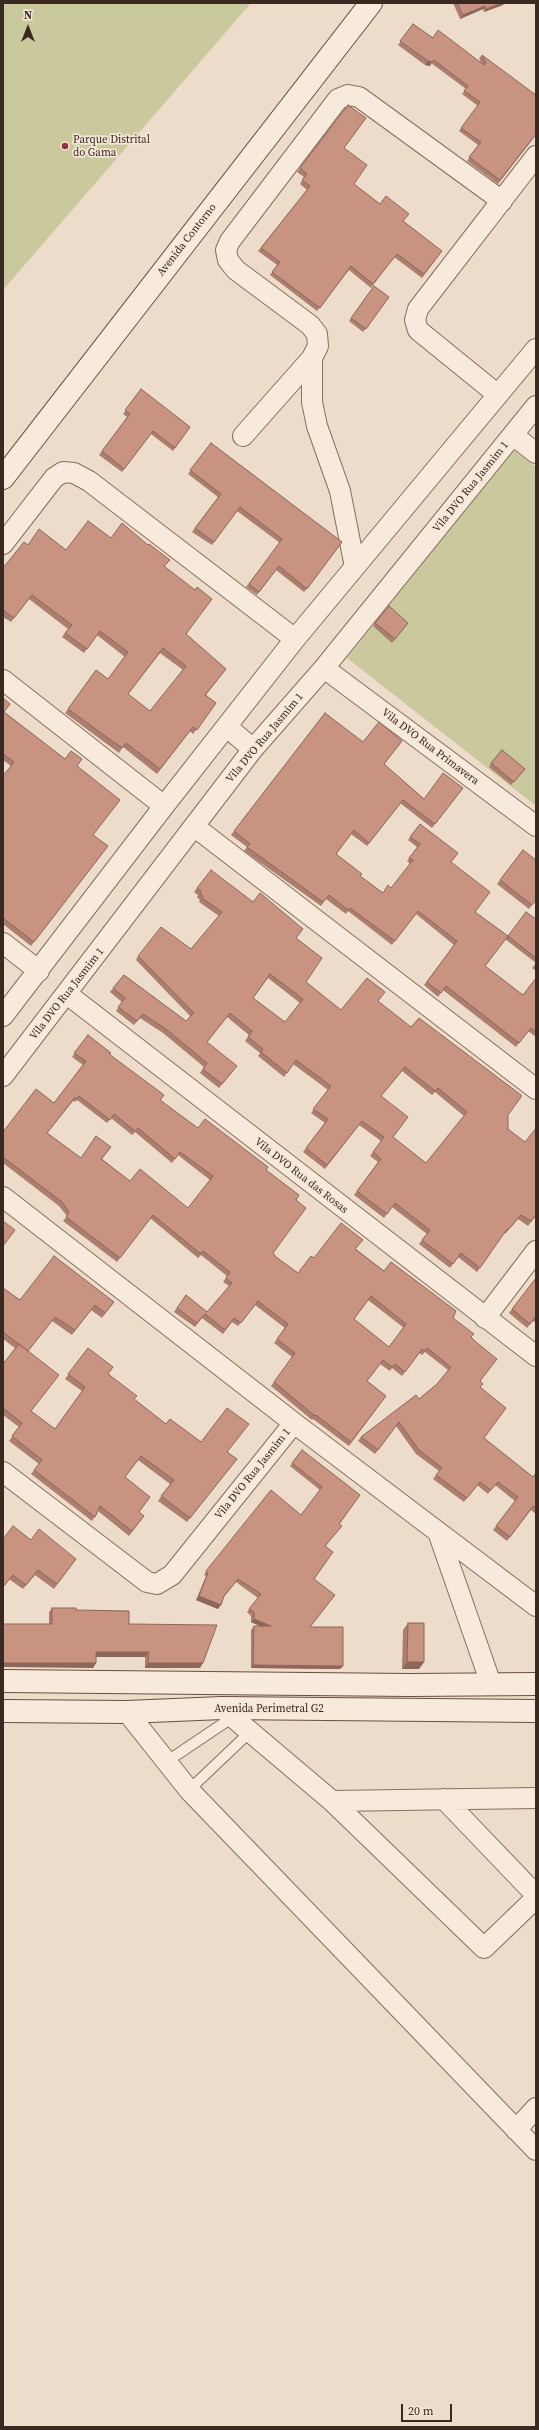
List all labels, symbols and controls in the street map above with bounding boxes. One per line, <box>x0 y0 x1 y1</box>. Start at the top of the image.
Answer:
north arrow <box>8 8 48 48</box>
text: N <box>24 8 32 23</box>
place label: Parque Distrital do Gama <box>73 133 150 159</box>
marker: Parque Distrital do Gama <box>60 141 70 151</box>
street label: Avenida Contorno <box>155 201 219 279</box>
street label: Vila DVO Rua Jasmim 1 <box>430 439 512 535</box>
street label: Vila DVO Rua Jasmim 1 <box>224 690 306 786</box>
street label: Vila DVO Rua Primavera <box>379 706 481 788</box>
street label: Vila DVO Rua Jasmim 1 <box>27 945 107 1043</box>
street label: Vila DVO Rua das Rosas <box>252 1135 350 1217</box>
street label: Vila DVO Rua Jasmim 1 <box>212 1426 294 1522</box>
street label: Avenida Perimetral G2 <box>214 1702 324 1716</box>
scale bar <box>403 2396 454 2422</box>
text: 20 m <box>408 2403 434 2419</box>

